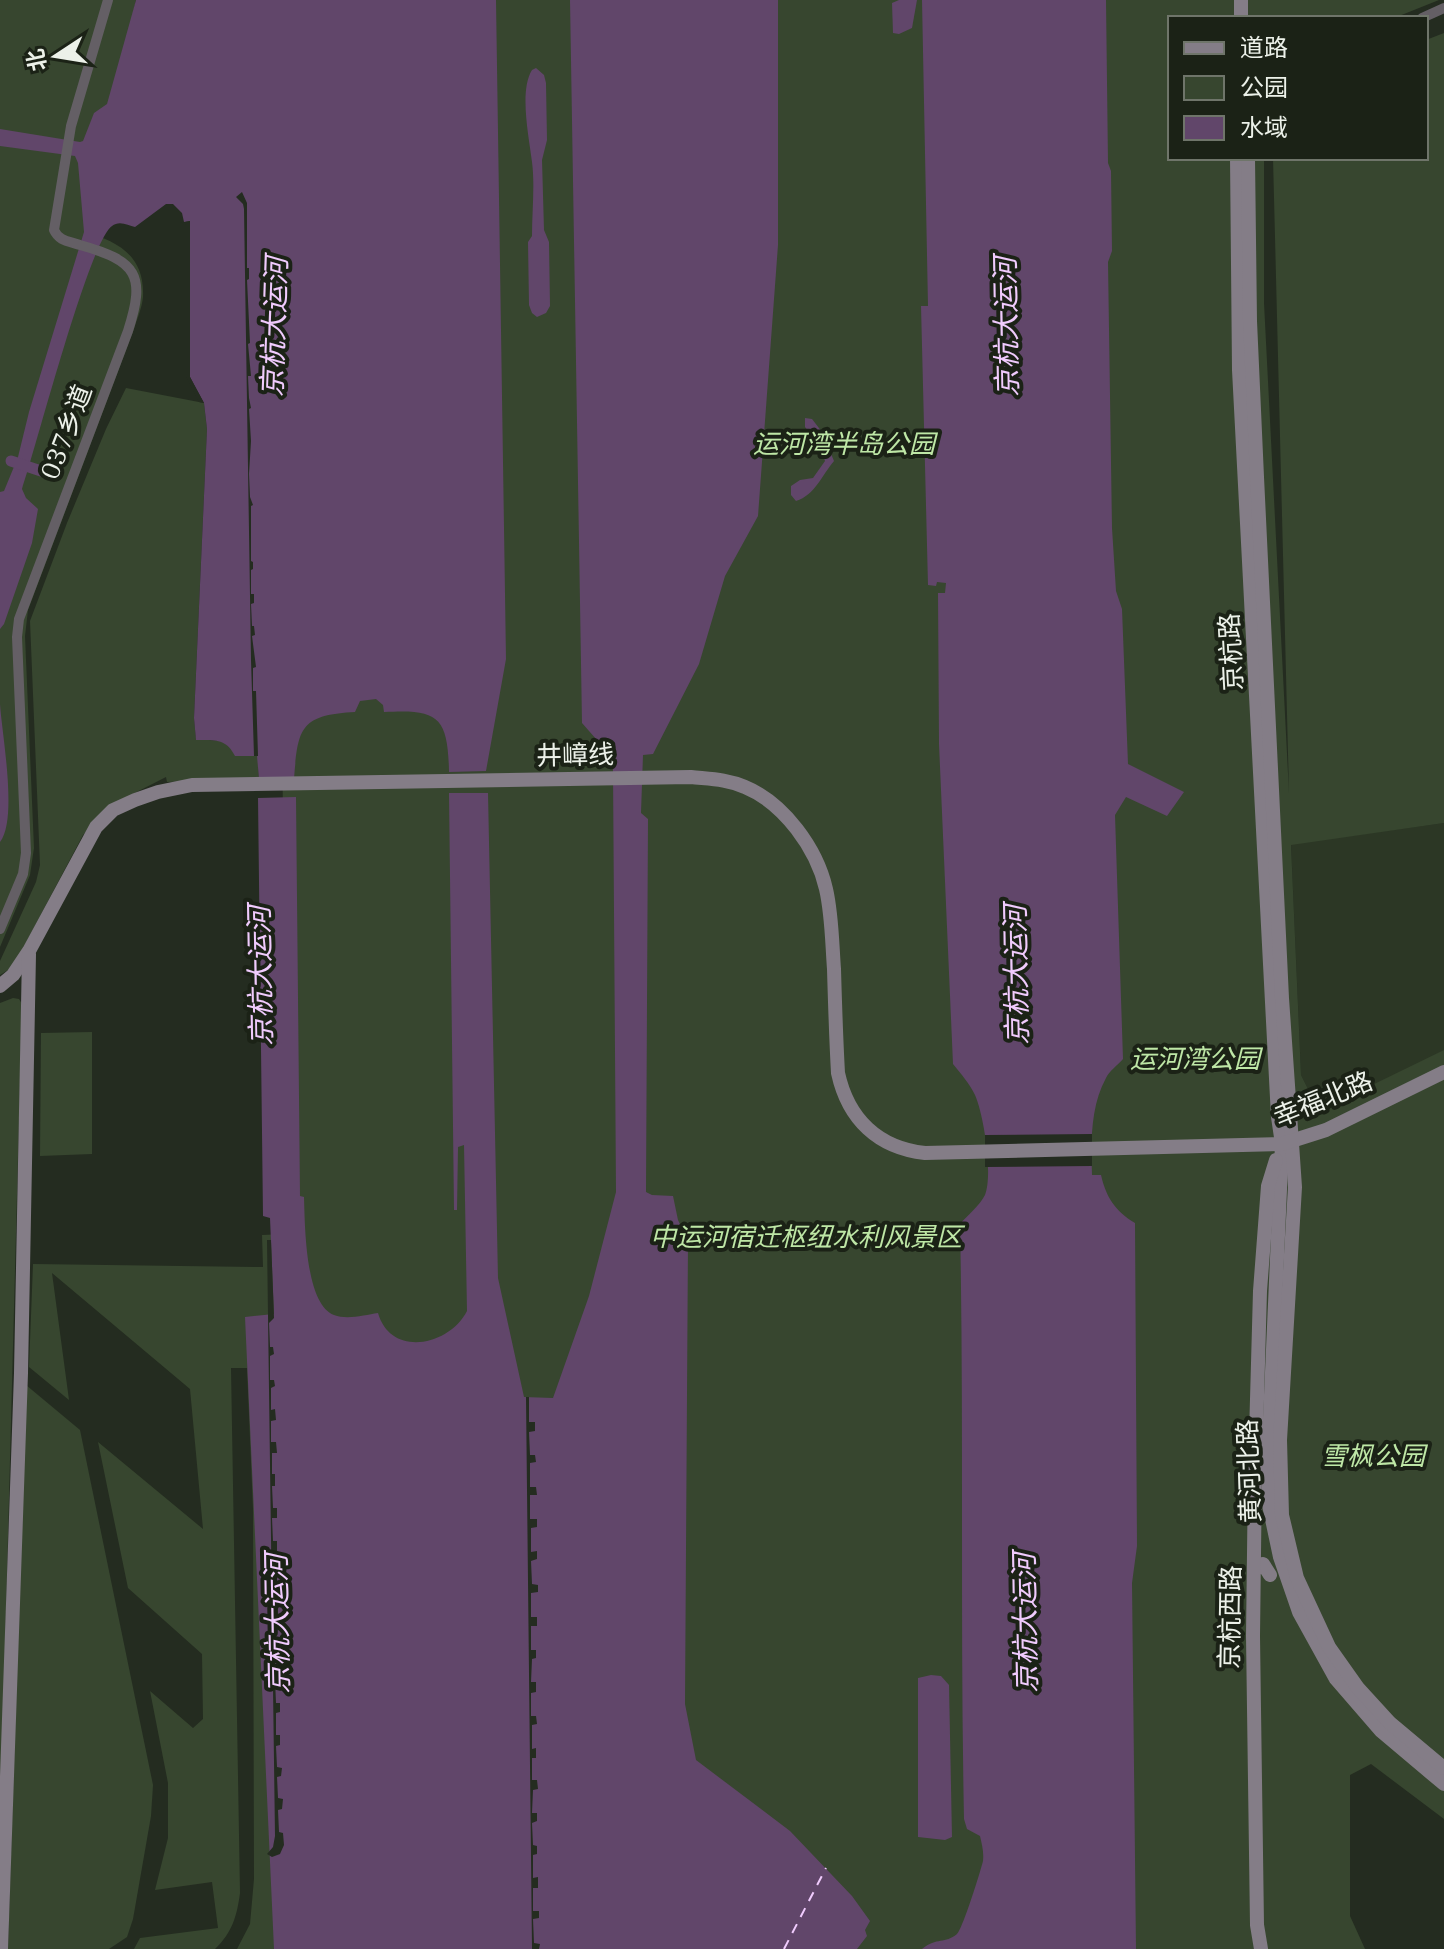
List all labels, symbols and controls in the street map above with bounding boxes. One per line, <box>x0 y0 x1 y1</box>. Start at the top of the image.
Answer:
north arrow <box>16 16 96 96</box>
legend <box>1168 16 1428 160</box>
text: 道路 <box>1240 31 1288 63</box>
text: 北 <box>19 46 52 74</box>
text: 公园 <box>1240 71 1288 103</box>
text: 水域 <box>1240 111 1288 143</box>
water label: 京杭大运河 <box>253 251 295 398</box>
water label: 京杭大运河 <box>986 252 1025 397</box>
street label: 037乡道 <box>31 379 99 484</box>
park label: 运河湾半岛公园 <box>753 426 939 460</box>
street label: 京杭路 <box>1211 612 1249 692</box>
street label: 井嶂线 <box>536 736 614 772</box>
water label: 京杭大运河 <box>996 900 1035 1045</box>
water label: 京杭大运河 <box>240 901 279 1046</box>
park label: 运河湾公园 <box>1130 1041 1264 1075</box>
street label: 幸福北路 <box>1268 1063 1377 1133</box>
park label: 中运河宿迁枢纽水利风景区 <box>650 1219 966 1253</box>
street label: 黄河北路 <box>1229 1418 1267 1524</box>
park label: 雪枫公园 <box>1321 1438 1429 1472</box>
water label: 京杭大运河 <box>1005 1548 1044 1693</box>
water label: 京杭大运河 <box>257 1549 296 1694</box>
street label: 京杭西路 <box>1211 1565 1247 1669</box>

